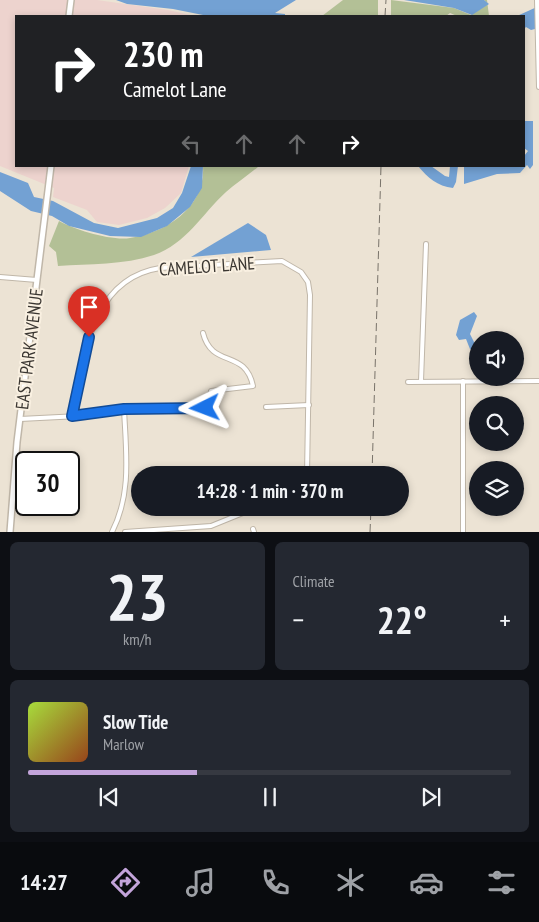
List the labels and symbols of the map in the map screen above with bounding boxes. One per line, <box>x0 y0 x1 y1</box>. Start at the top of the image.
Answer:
street label: CAMELOT LANE <box>158 251 256 281</box>
pin <box>68 286 110 337</box>
street label: EAST PARK AVENUE <box>10 287 48 411</box>
position arrow <box>178 381 230 433</box>
speed limit sign: 30 <box>15 451 80 516</box>

